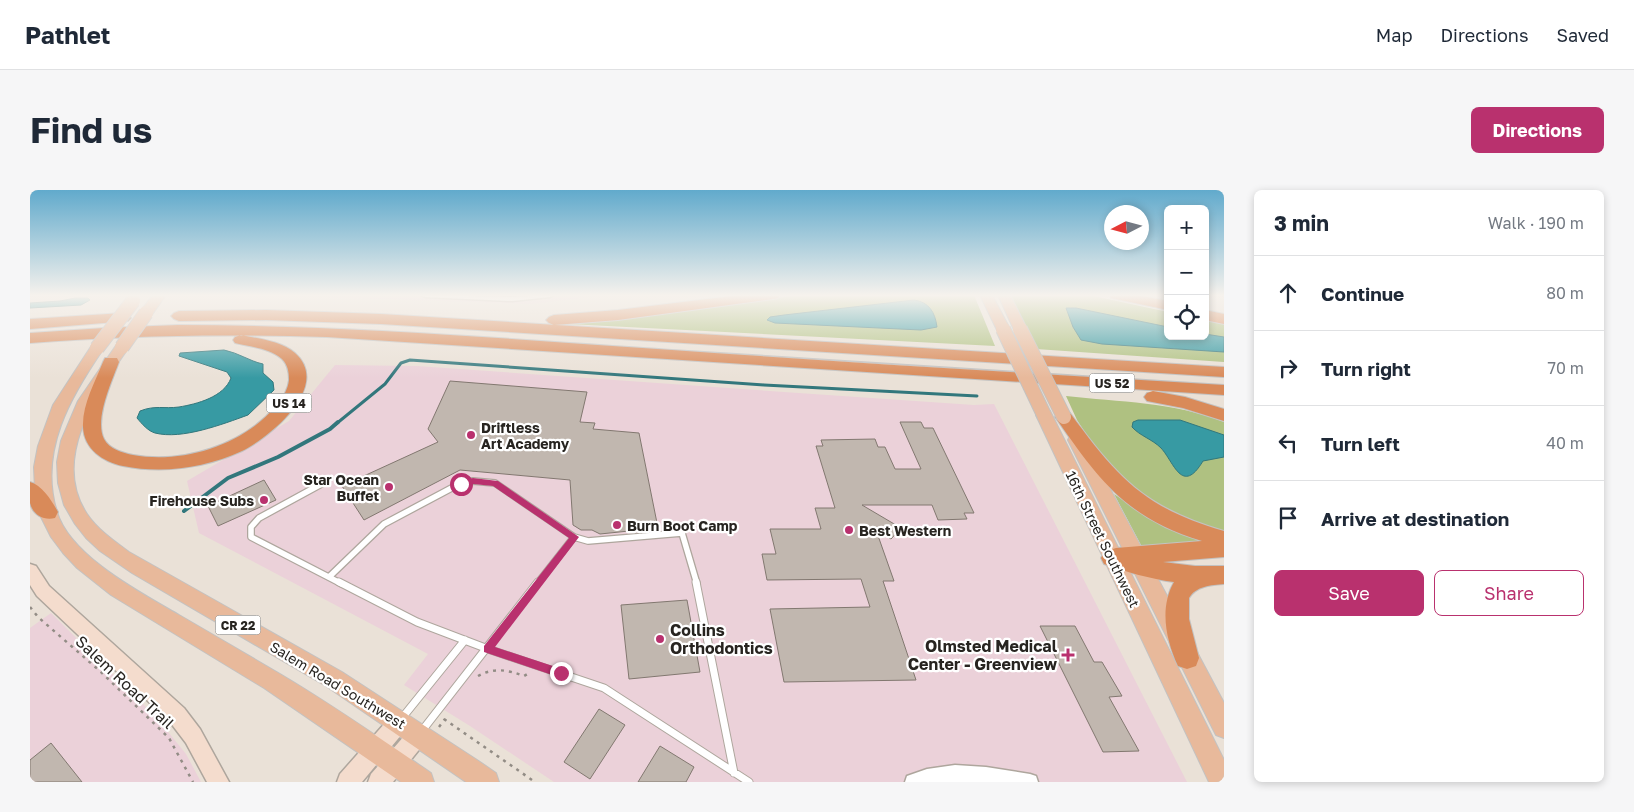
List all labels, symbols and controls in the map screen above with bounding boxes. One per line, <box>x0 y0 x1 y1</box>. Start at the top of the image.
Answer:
text: Pathlet <box>25 20 110 49</box>
text: Map <box>1376 24 1412 46</box>
text: Directions <box>1440 24 1528 46</box>
text: Saved <box>1556 24 1609 46</box>
button: Directions <box>1471 107 1604 153</box>
text: Find us <box>30 109 152 151</box>
north arrow <box>1104 205 1149 250</box>
map controls <box>1164 205 1209 340</box>
button: + <box>1164 205 1209 250</box>
text: 3 min <box>1274 210 1329 236</box>
text: Walk · 190 m <box>1488 213 1584 233</box>
button: − <box>1164 250 1209 295</box>
icon: ahead <box>1274 279 1302 307</box>
text: Continue <box>1321 282 1404 305</box>
text: 80 m <box>1546 283 1584 303</box>
button: locate <box>1164 295 1209 340</box>
icon: right <box>1274 354 1302 382</box>
text: Turn right <box>1321 357 1411 380</box>
text: 70 m <box>1547 358 1584 378</box>
road number: US 52 <box>1090 374 1134 392</box>
road number: US 14 <box>266 394 312 412</box>
place label: Driftless Art Academy <box>481 419 570 452</box>
marker: Driftless Art Academy <box>465 429 477 441</box>
icon: left <box>1274 429 1302 457</box>
text: Turn left <box>1321 432 1400 455</box>
text: 40 m <box>1546 433 1584 453</box>
street label: 16th Street Southwest <box>1062 468 1144 610</box>
place label: Star Ocean Buffet <box>303 471 379 504</box>
route start <box>450 473 473 496</box>
marker: Star Ocean Buffet <box>383 481 395 493</box>
place label: Firehouse Subs <box>149 492 254 509</box>
marker: Firehouse Subs <box>258 494 270 506</box>
icon: arrive <box>1274 504 1302 532</box>
text: Arrive at destination <box>1321 507 1509 530</box>
place label: Burn Boot Camp <box>627 517 738 534</box>
marker: Burn Boot Camp <box>611 519 623 531</box>
place label: Best Western <box>859 522 951 539</box>
marker: Best Western <box>843 524 855 536</box>
button: Save <box>1274 570 1424 616</box>
button: Share <box>1434 570 1584 616</box>
road number: CR 22 <box>216 616 260 634</box>
place label: Collins Orthodontics <box>670 620 773 658</box>
street label: Salem Road Trail <box>71 631 179 733</box>
marker: Collins Orthodontics <box>654 633 666 645</box>
place label: Olmsted Medical Center - Greenview <box>908 636 1058 674</box>
street label: Salem Road Southwest <box>267 638 409 732</box>
marker: Olmsted Medical Center - Greenview <box>1061 648 1075 662</box>
route end <box>550 662 573 685</box>

